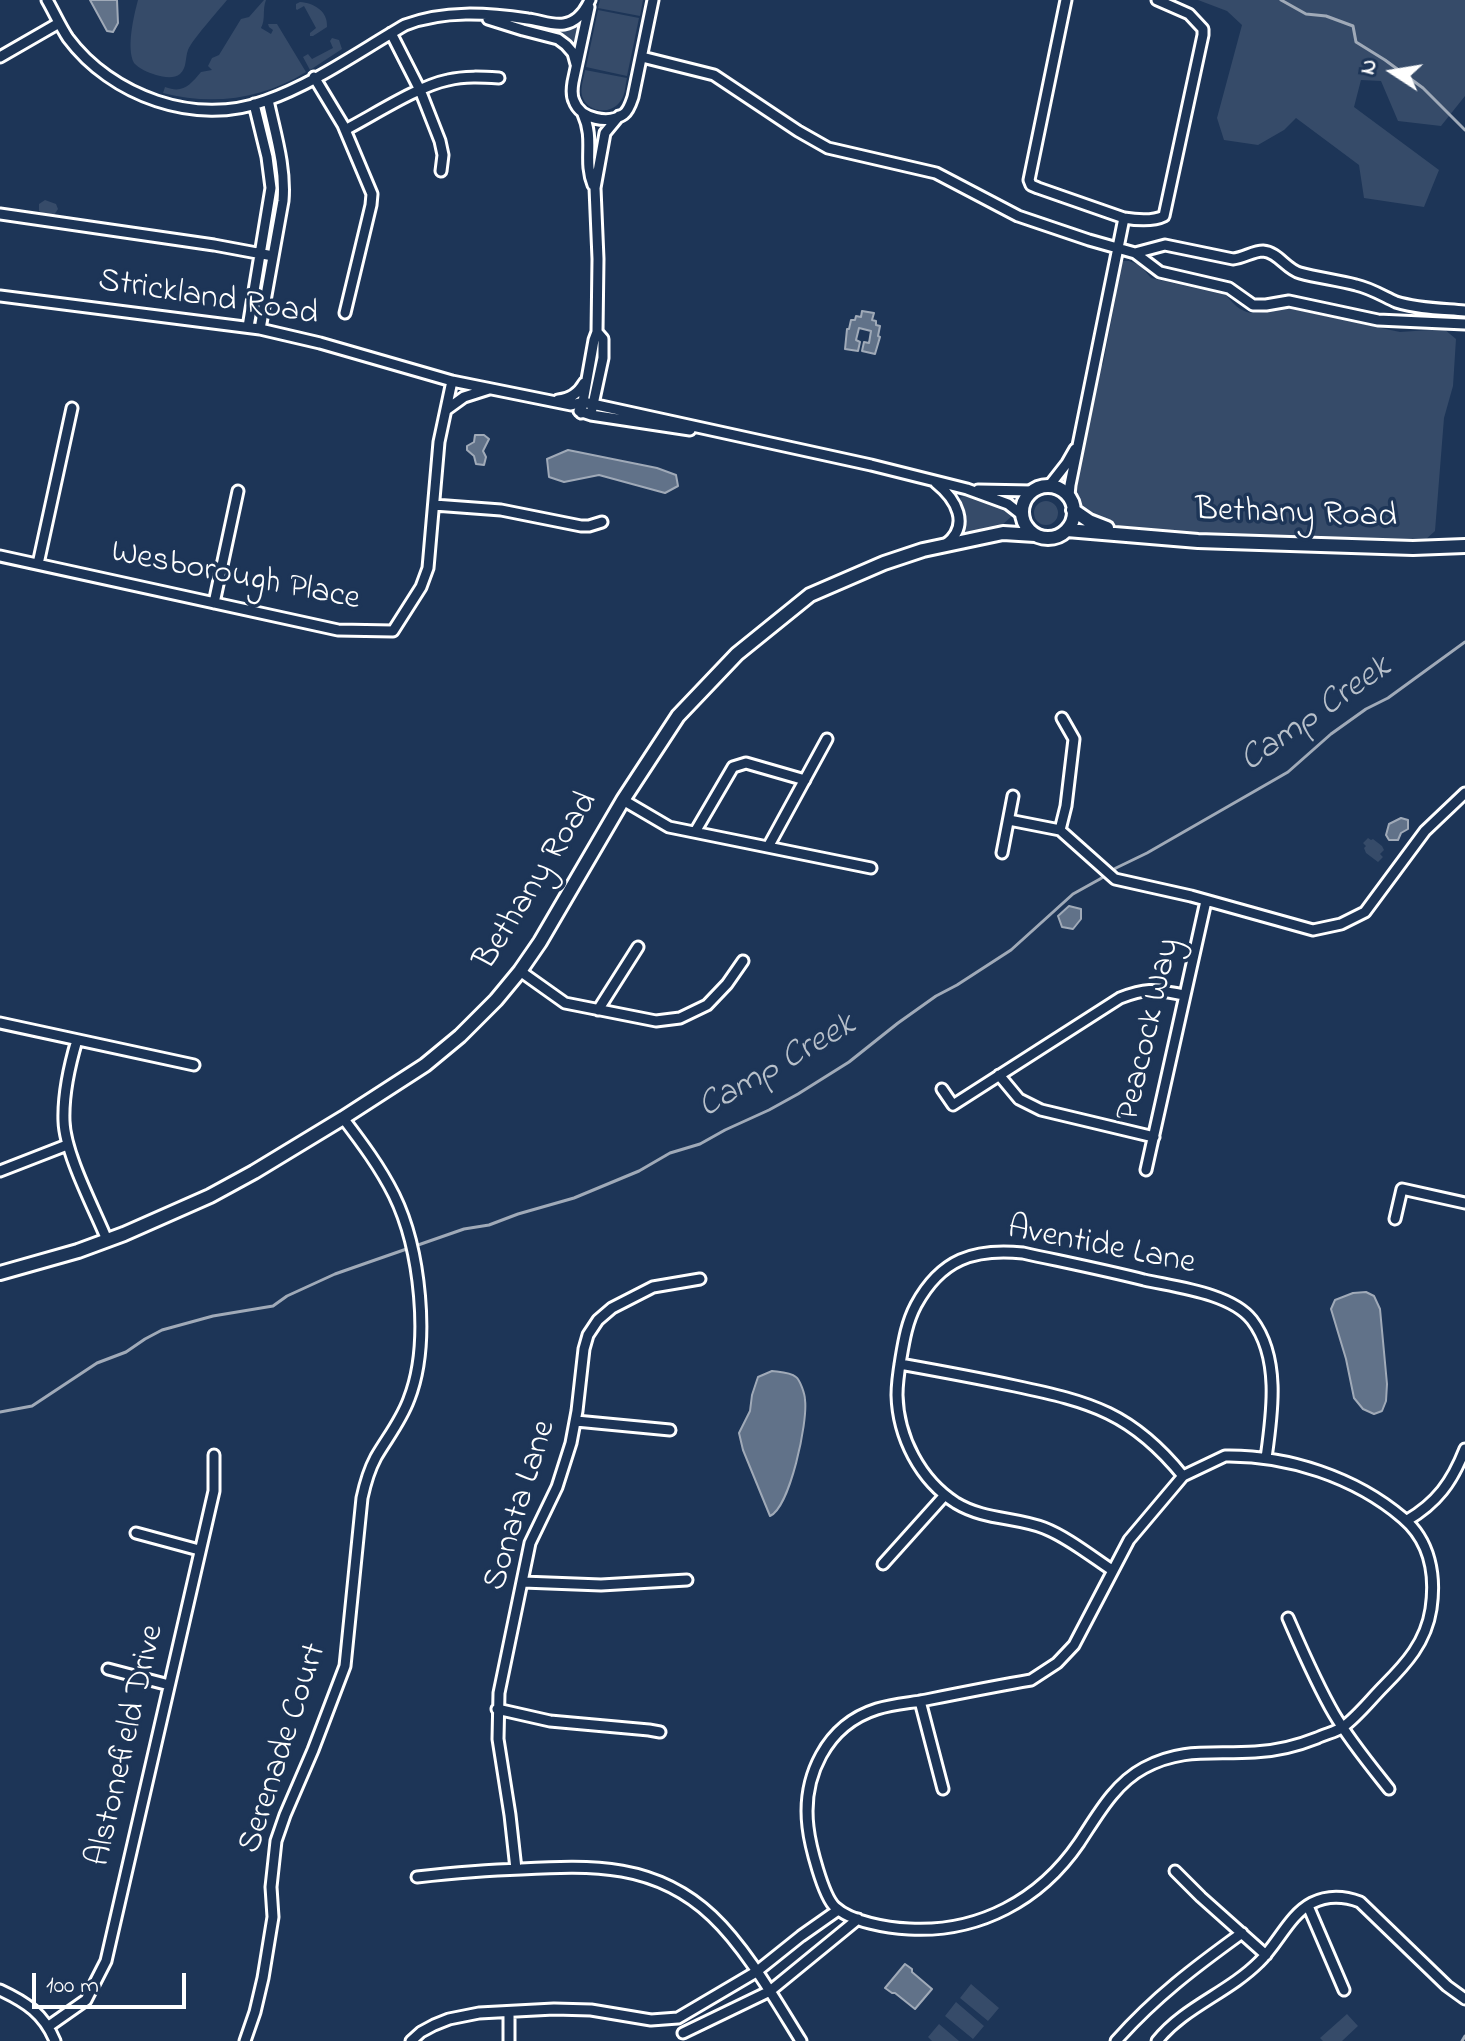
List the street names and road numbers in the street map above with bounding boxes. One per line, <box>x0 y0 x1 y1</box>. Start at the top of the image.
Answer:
street label: Strickland Road <box>95 262 321 338</box>
street label: Bethany Road <box>1194 492 1398 540</box>
street label: Wesborough Place <box>107 534 363 622</box>
street label: Bethany Road <box>467 785 609 979</box>
street label: Peacock Way <box>1110 935 1192 1125</box>
street label: Aventide Lane <box>1004 1210 1198 1286</box>
street label: Sonata Lane <box>477 1416 567 1596</box>
street label: Alstonefield Drive <box>80 1621 176 1871</box>
street label: Serenade Court <box>232 1639 338 1859</box>

